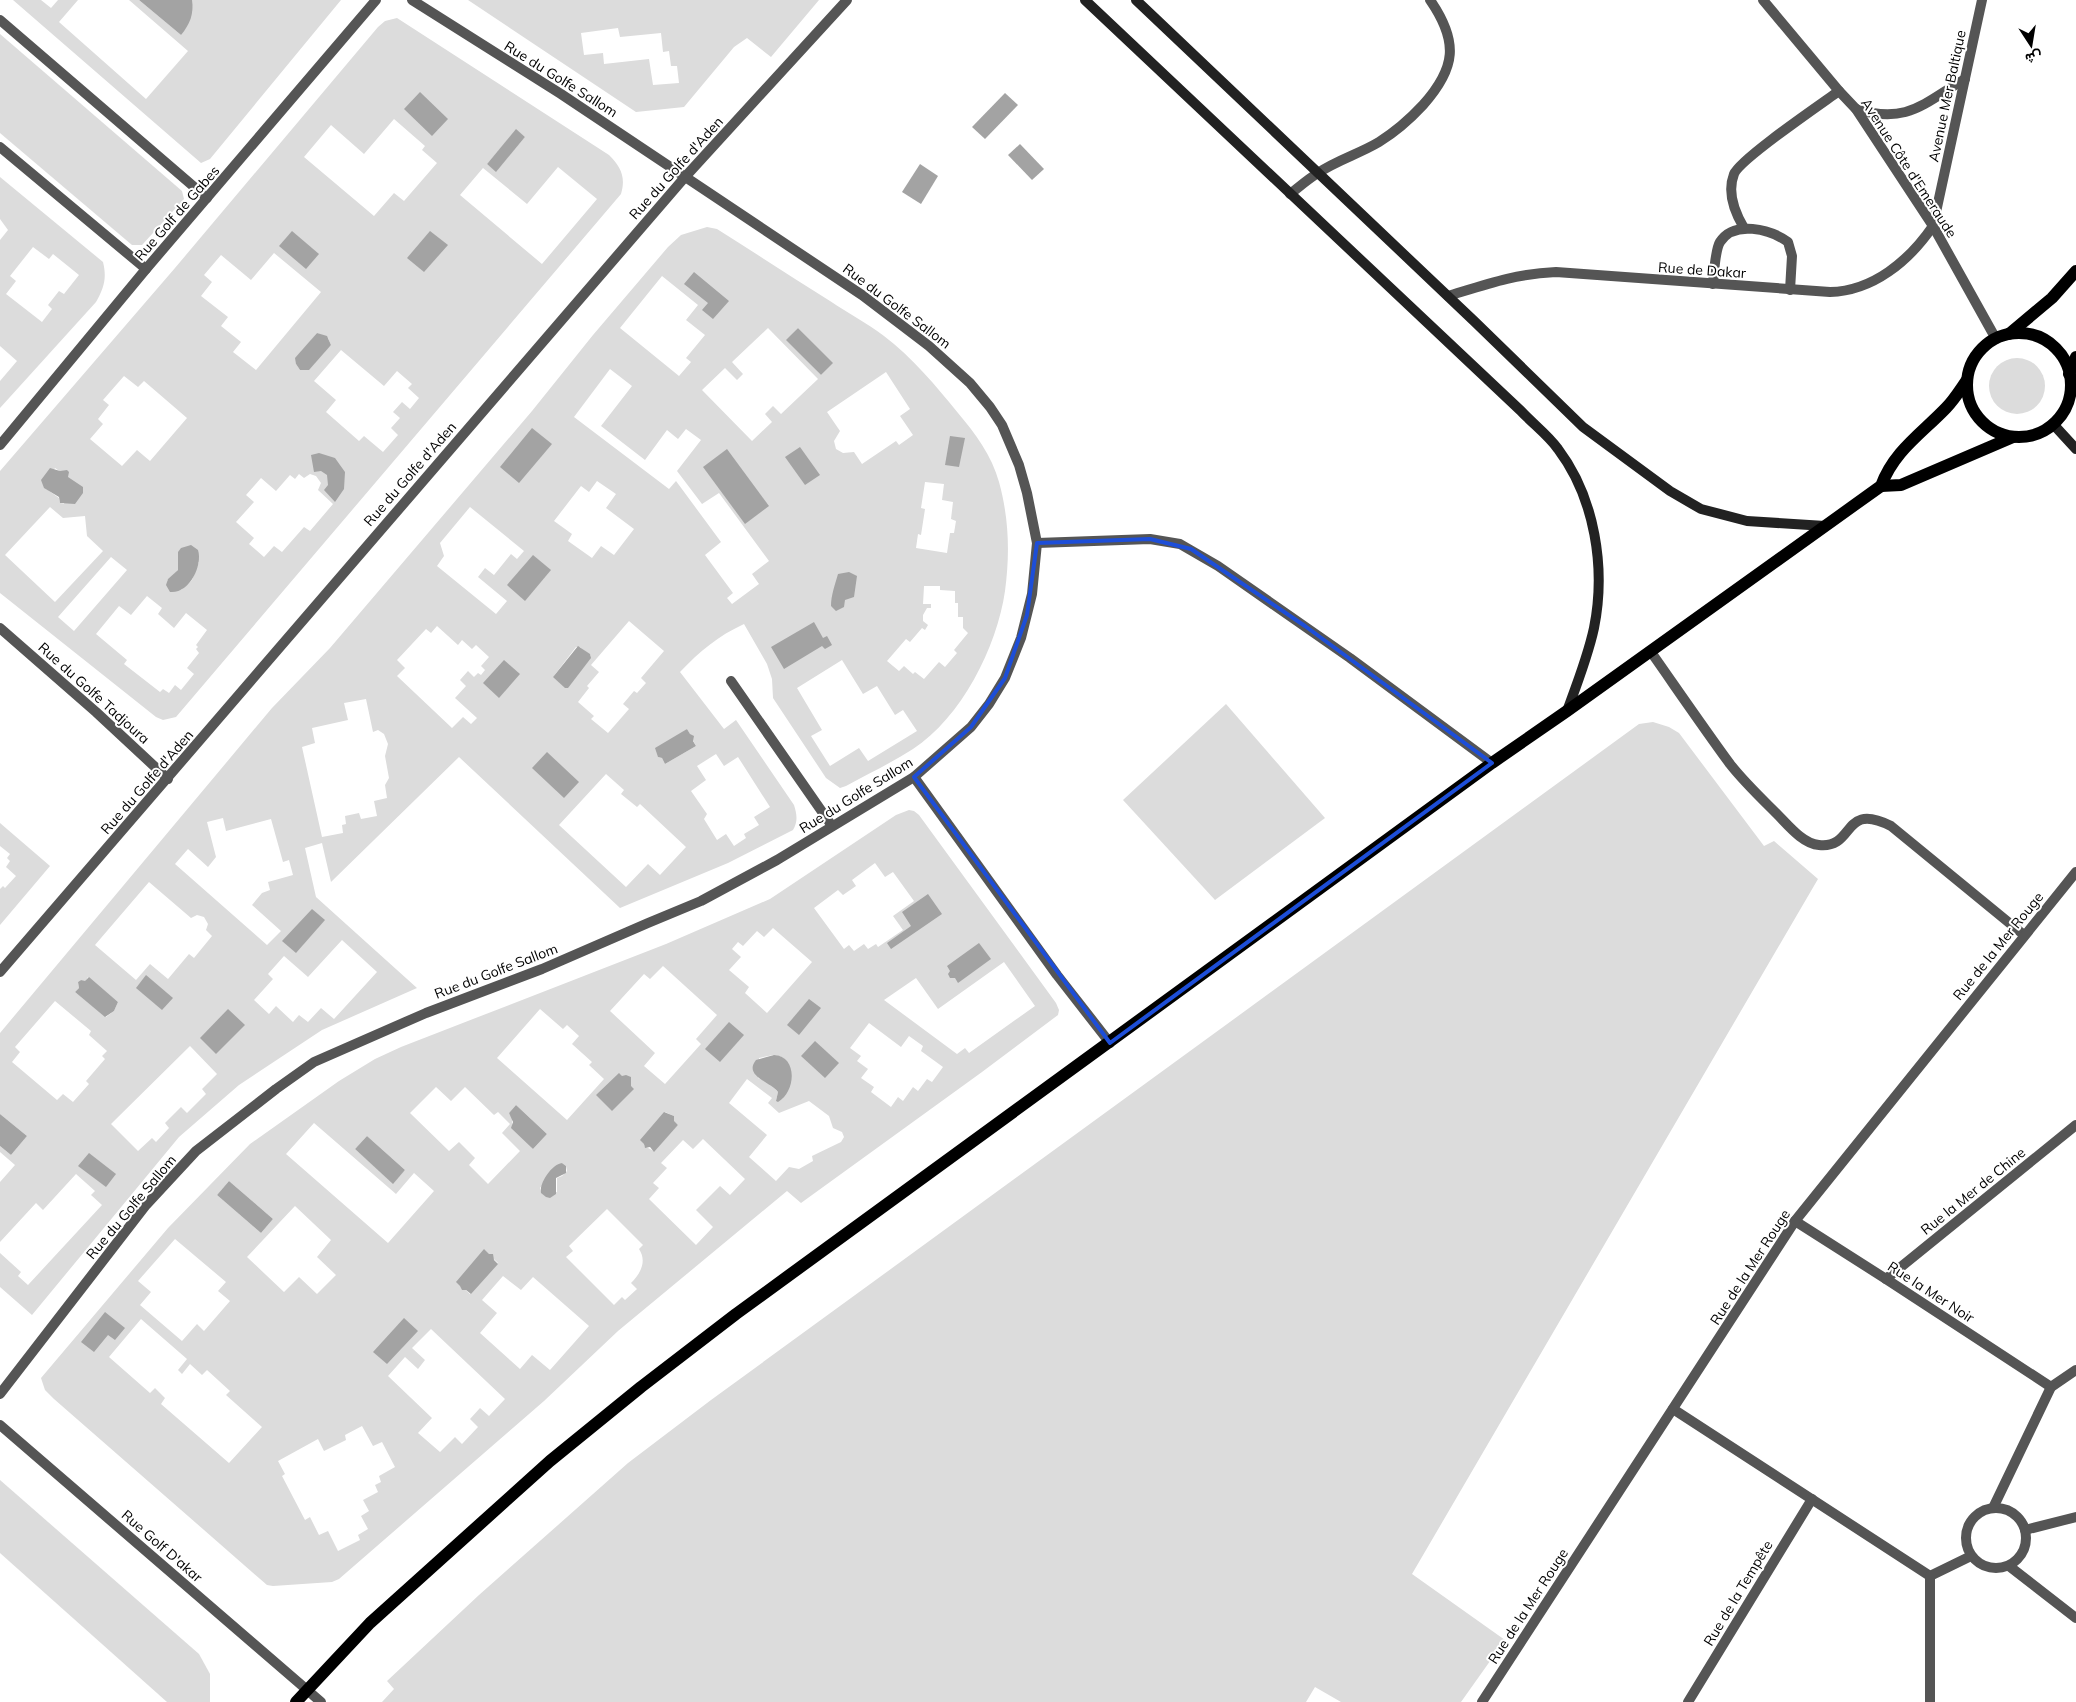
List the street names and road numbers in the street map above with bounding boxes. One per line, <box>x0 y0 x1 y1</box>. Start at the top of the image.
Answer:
street label: Avenue Mer Baltique <box>1924 28 1970 164</box>
street label: Rue du Golfe Sallom <box>501 37 621 121</box>
street label: Avenue Côte d'Emeraude <box>1857 95 1961 241</box>
street label: Rue du Golfe d'Aden <box>625 113 727 223</box>
street label: Rue Golf de Gabes <box>131 162 223 264</box>
street label: Rue de Dakar <box>1657 258 1748 282</box>
street label: Rue du Golfe Sallom <box>839 260 955 352</box>
street label: Rue du Golfe d'Aden <box>360 418 460 530</box>
street label: Rue du Golfe Tadjoura <box>35 638 153 748</box>
street label: Rue du Golfe d'Aden <box>97 726 197 838</box>
street label: Rue du Golfe Sallom <box>796 753 916 837</box>
street label: Rue de la Mer Rouge <box>1949 888 2047 1004</box>
street label: Rue du Golfe Sallom <box>432 939 560 1003</box>
street label: Rue la Mer de Chine <box>1917 1143 2029 1239</box>
street label: Rue du Golfe Sallom <box>82 1151 180 1263</box>
street label: Rue de la Mer Rouge <box>1706 1206 1794 1328</box>
street label: Rue la Mer Noir <box>1884 1257 1978 1327</box>
street label: Rue Golf D'akar <box>118 1506 207 1587</box>
street label: Rue de la Tempête <box>1699 1537 1777 1649</box>
street label: Rue de la Mer Rouge <box>1484 1545 1572 1667</box>

